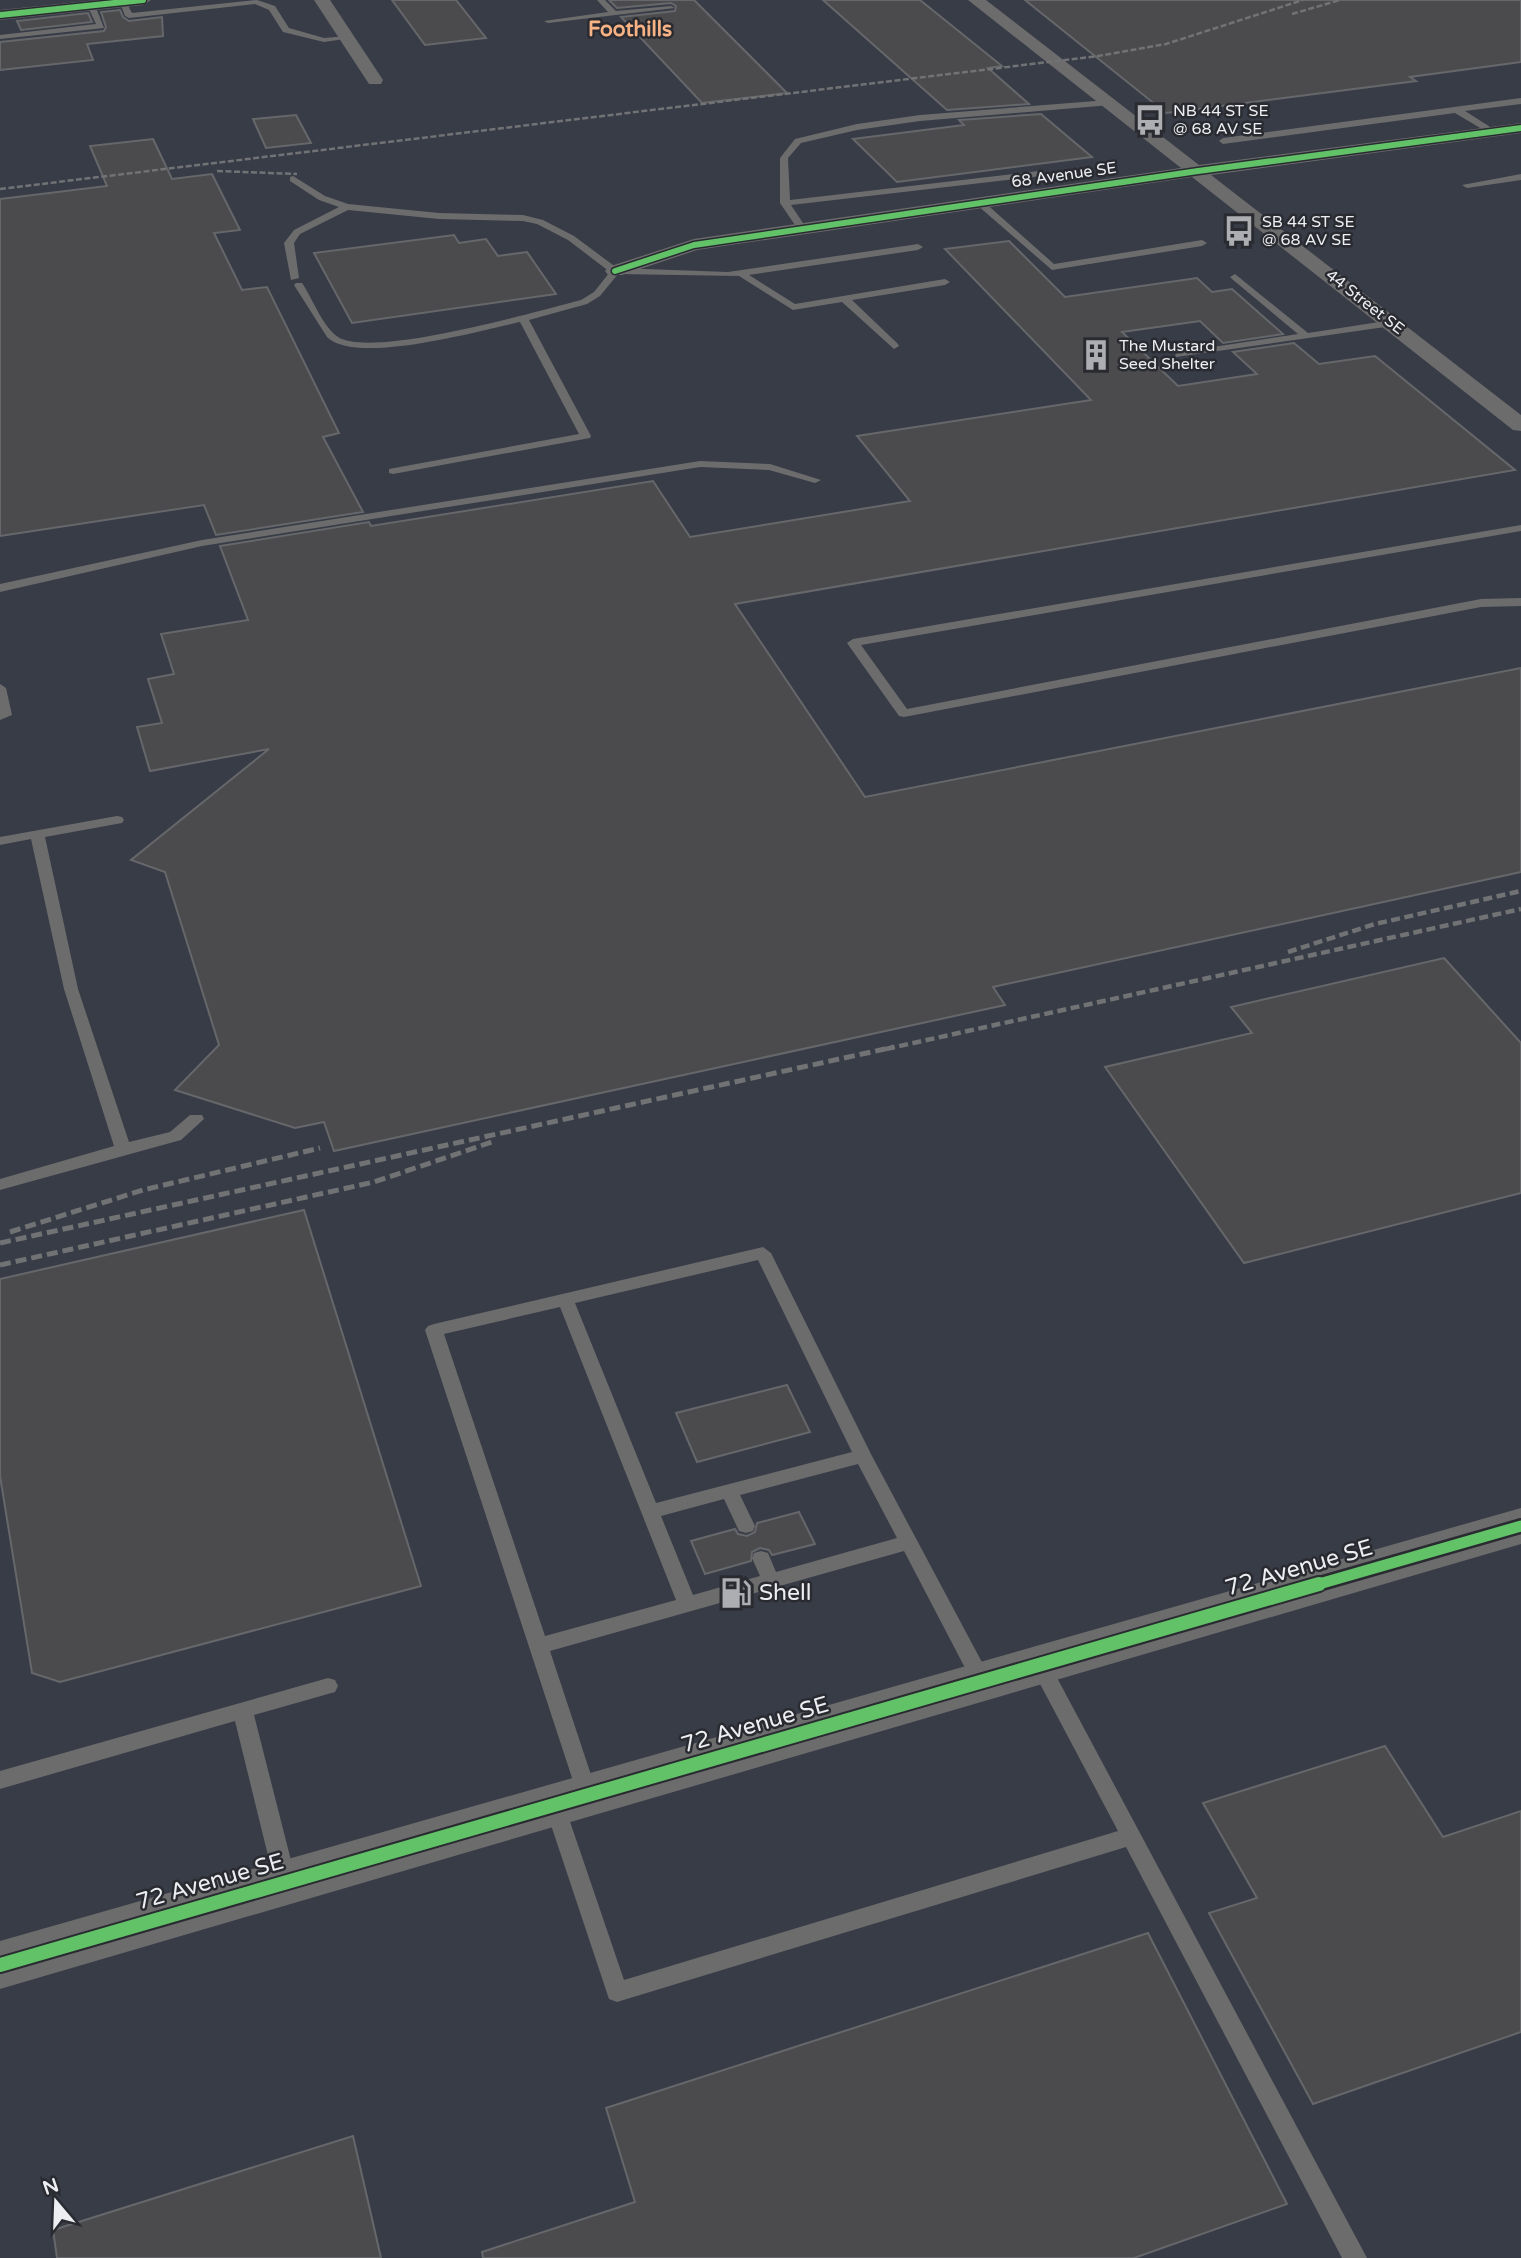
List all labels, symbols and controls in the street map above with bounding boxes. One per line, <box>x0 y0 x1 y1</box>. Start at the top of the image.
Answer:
district label: Foothills <box>588 17 672 42</box>
place label: NB 44 ST SE @ 68 AV SE <box>1173 101 1269 139</box>
bus stop icon: NB 44 ST SE @ 68 AV SE <box>1133 103 1167 137</box>
street label: 68 Avenue SE <box>1010 158 1118 192</box>
place label: SB 44 ST SE @ 68 AV SE <box>1262 212 1355 250</box>
bus stop icon: SB 44 ST SE @ 68 AV SE <box>1222 214 1256 248</box>
street label: 44 Street SE <box>1322 265 1408 339</box>
place label: The Mustard Seed Shelter <box>1119 336 1216 374</box>
building icon: The Mustard Seed Shelter <box>1079 338 1113 372</box>
street label: 72 Avenue SE <box>1222 1534 1376 1602</box>
fuel station icon: Shell <box>719 1576 753 1610</box>
place label: Shell <box>759 1579 811 1607</box>
street label: 72 Avenue SE <box>678 1691 832 1759</box>
street label: 72 Avenue SE <box>133 1848 287 1916</box>
north arrow <box>21 2167 91 2237</box>
text: N <box>40 2174 62 2200</box>

